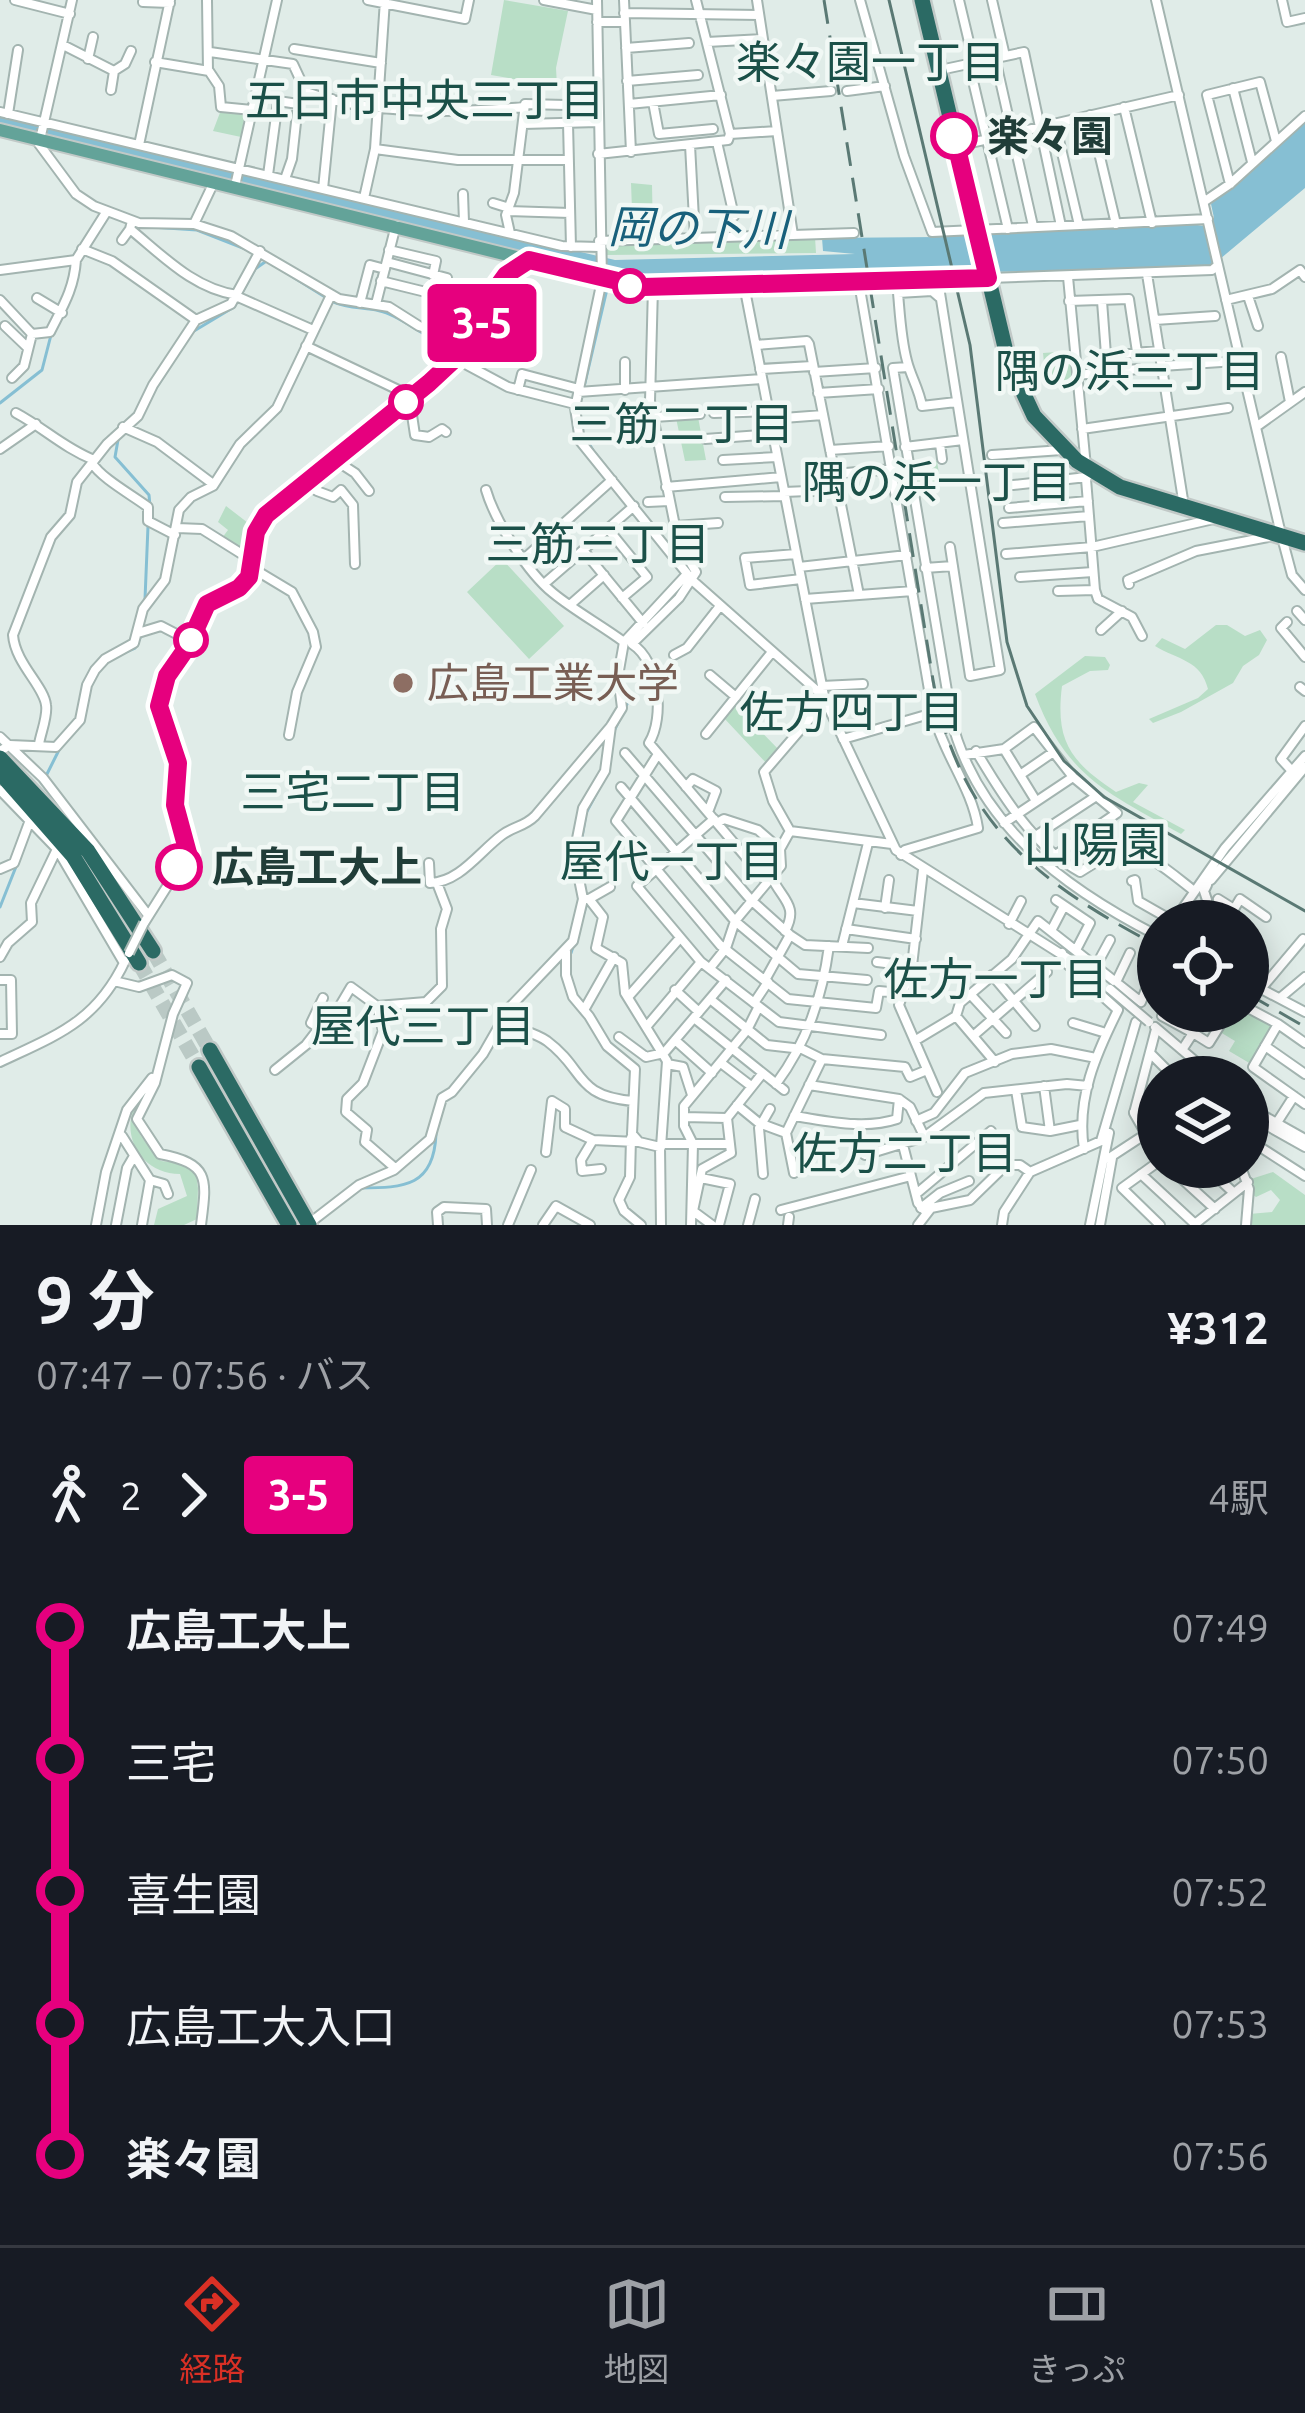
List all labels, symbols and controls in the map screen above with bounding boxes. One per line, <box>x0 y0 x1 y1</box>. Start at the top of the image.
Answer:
district label: 楽々園一丁目 <box>736 36 1006 87</box>
district label: 五日市中央三丁目 <box>245 74 605 125</box>
place label: 楽々園 <box>987 112 1113 159</box>
marker: 楽々園 <box>932 114 976 158</box>
water label: 岡の下川 <box>608 200 792 255</box>
unlabelled marker <box>614 270 646 302</box>
line badge: 3-5 <box>413 284 551 362</box>
text: 3-5 <box>451 299 513 346</box>
district label: 隅の浜三丁目 <box>995 345 1265 396</box>
unlabelled marker <box>390 386 422 418</box>
district label: 三筋二丁目 <box>569 398 795 449</box>
district label: 隅の浜一丁目 <box>802 456 1072 507</box>
district label: 三筋三丁目 <box>485 518 711 569</box>
unlabelled marker <box>175 624 207 656</box>
place label: 広島工業大学 <box>427 659 679 706</box>
marker: 広島工業大学 <box>390 670 416 696</box>
district label: 佐方四丁目 <box>739 686 965 737</box>
district label: 三宅二丁目 <box>240 766 466 817</box>
district label: 山陽園 <box>1023 817 1167 871</box>
district label: 屋代一丁目 <box>559 835 785 886</box>
place label: 広島工大上 <box>212 843 422 890</box>
marker: 広島工大上 <box>157 845 201 889</box>
map controls <box>1137 900 1269 1188</box>
button: locate <box>1137 900 1269 1032</box>
district label: 佐方一丁目 <box>883 953 1109 1004</box>
district label: 屋代三丁目 <box>310 1000 536 1051</box>
button: layers <box>1137 1056 1269 1188</box>
district label: 佐方二丁目 <box>792 1127 1018 1178</box>
text: 9 分 <box>36 1262 155 1336</box>
text: ¥312 <box>1167 1302 1269 1353</box>
text: 07:47 – 07:56 · バス <box>36 1353 374 1396</box>
icon: walk <box>36 1462 102 1528</box>
icon: forward <box>160 1462 226 1528</box>
text: 3-5 <box>268 1471 329 1518</box>
text: 2 <box>120 1474 142 1517</box>
text: 4駅 <box>1208 1476 1269 1519</box>
text: 広島工大上 <box>126 1605 351 1656</box>
text: 07:49 <box>1171 1606 1269 1649</box>
text: 三宅 <box>126 1737 216 1788</box>
text: 07:50 <box>1171 1738 1269 1781</box>
text: 喜生園 <box>126 1869 261 1920</box>
text: 07:52 <box>1171 1870 1269 1913</box>
text: 広島工大入口 <box>126 2001 396 2052</box>
text: 07:53 <box>1171 2002 1269 2045</box>
text: 楽々園 <box>126 2133 261 2184</box>
text: 07:56 <box>1171 2134 1269 2177</box>
tab: 経路 <box>179 2271 245 2391</box>
tab: 地図 <box>604 2271 670 2391</box>
tab: きっぷ <box>1028 2271 1126 2391</box>

